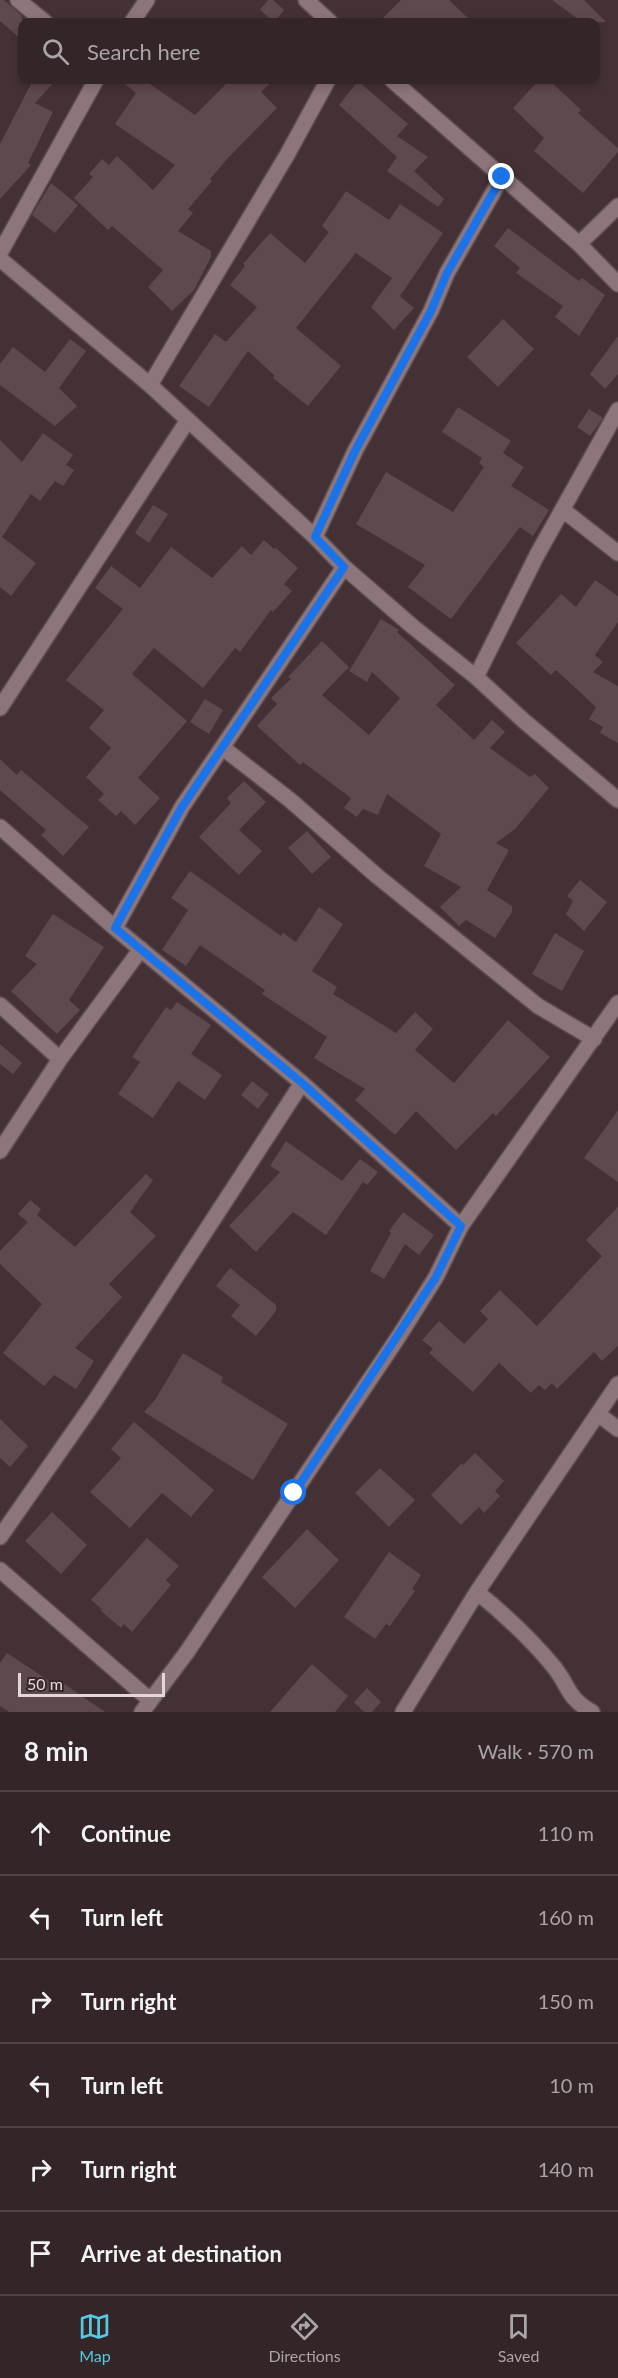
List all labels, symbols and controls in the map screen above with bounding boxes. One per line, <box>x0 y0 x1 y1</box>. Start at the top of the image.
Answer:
search box <box>18 18 600 84</box>
icon: search <box>39 35 72 68</box>
text: Search here <box>87 38 200 65</box>
route end <box>488 163 514 189</box>
route start <box>280 1479 306 1505</box>
scale bar <box>18 1670 165 1698</box>
text: 50 m <box>27 1674 63 1693</box>
text: 8 min <box>24 1735 88 1767</box>
text: Walk · 570 m <box>478 1739 594 1763</box>
icon: ahead <box>24 1817 57 1850</box>
text: Continue <box>81 1820 171 1847</box>
text: 110 m <box>538 1821 594 1845</box>
icon: left <box>24 1901 57 1934</box>
text: Turn left <box>81 1904 163 1931</box>
text: 160 m <box>538 1905 594 1929</box>
icon: right <box>24 1985 57 2018</box>
text: Turn right <box>81 1988 176 2015</box>
text: 150 m <box>538 1989 594 2013</box>
icon: left <box>24 2069 57 2102</box>
text: Turn left <box>81 2072 163 2099</box>
text: 10 m <box>549 2073 594 2097</box>
icon: right <box>24 2153 57 2186</box>
text: Turn right <box>81 2156 176 2183</box>
text: 140 m <box>538 2157 594 2181</box>
icon: arrive <box>24 2237 57 2270</box>
text: Arrive at destination <box>81 2240 282 2267</box>
tab: Map <box>78 2310 111 2365</box>
tab: Directions <box>268 2310 341 2365</box>
tab: Saved <box>498 2310 539 2365</box>

